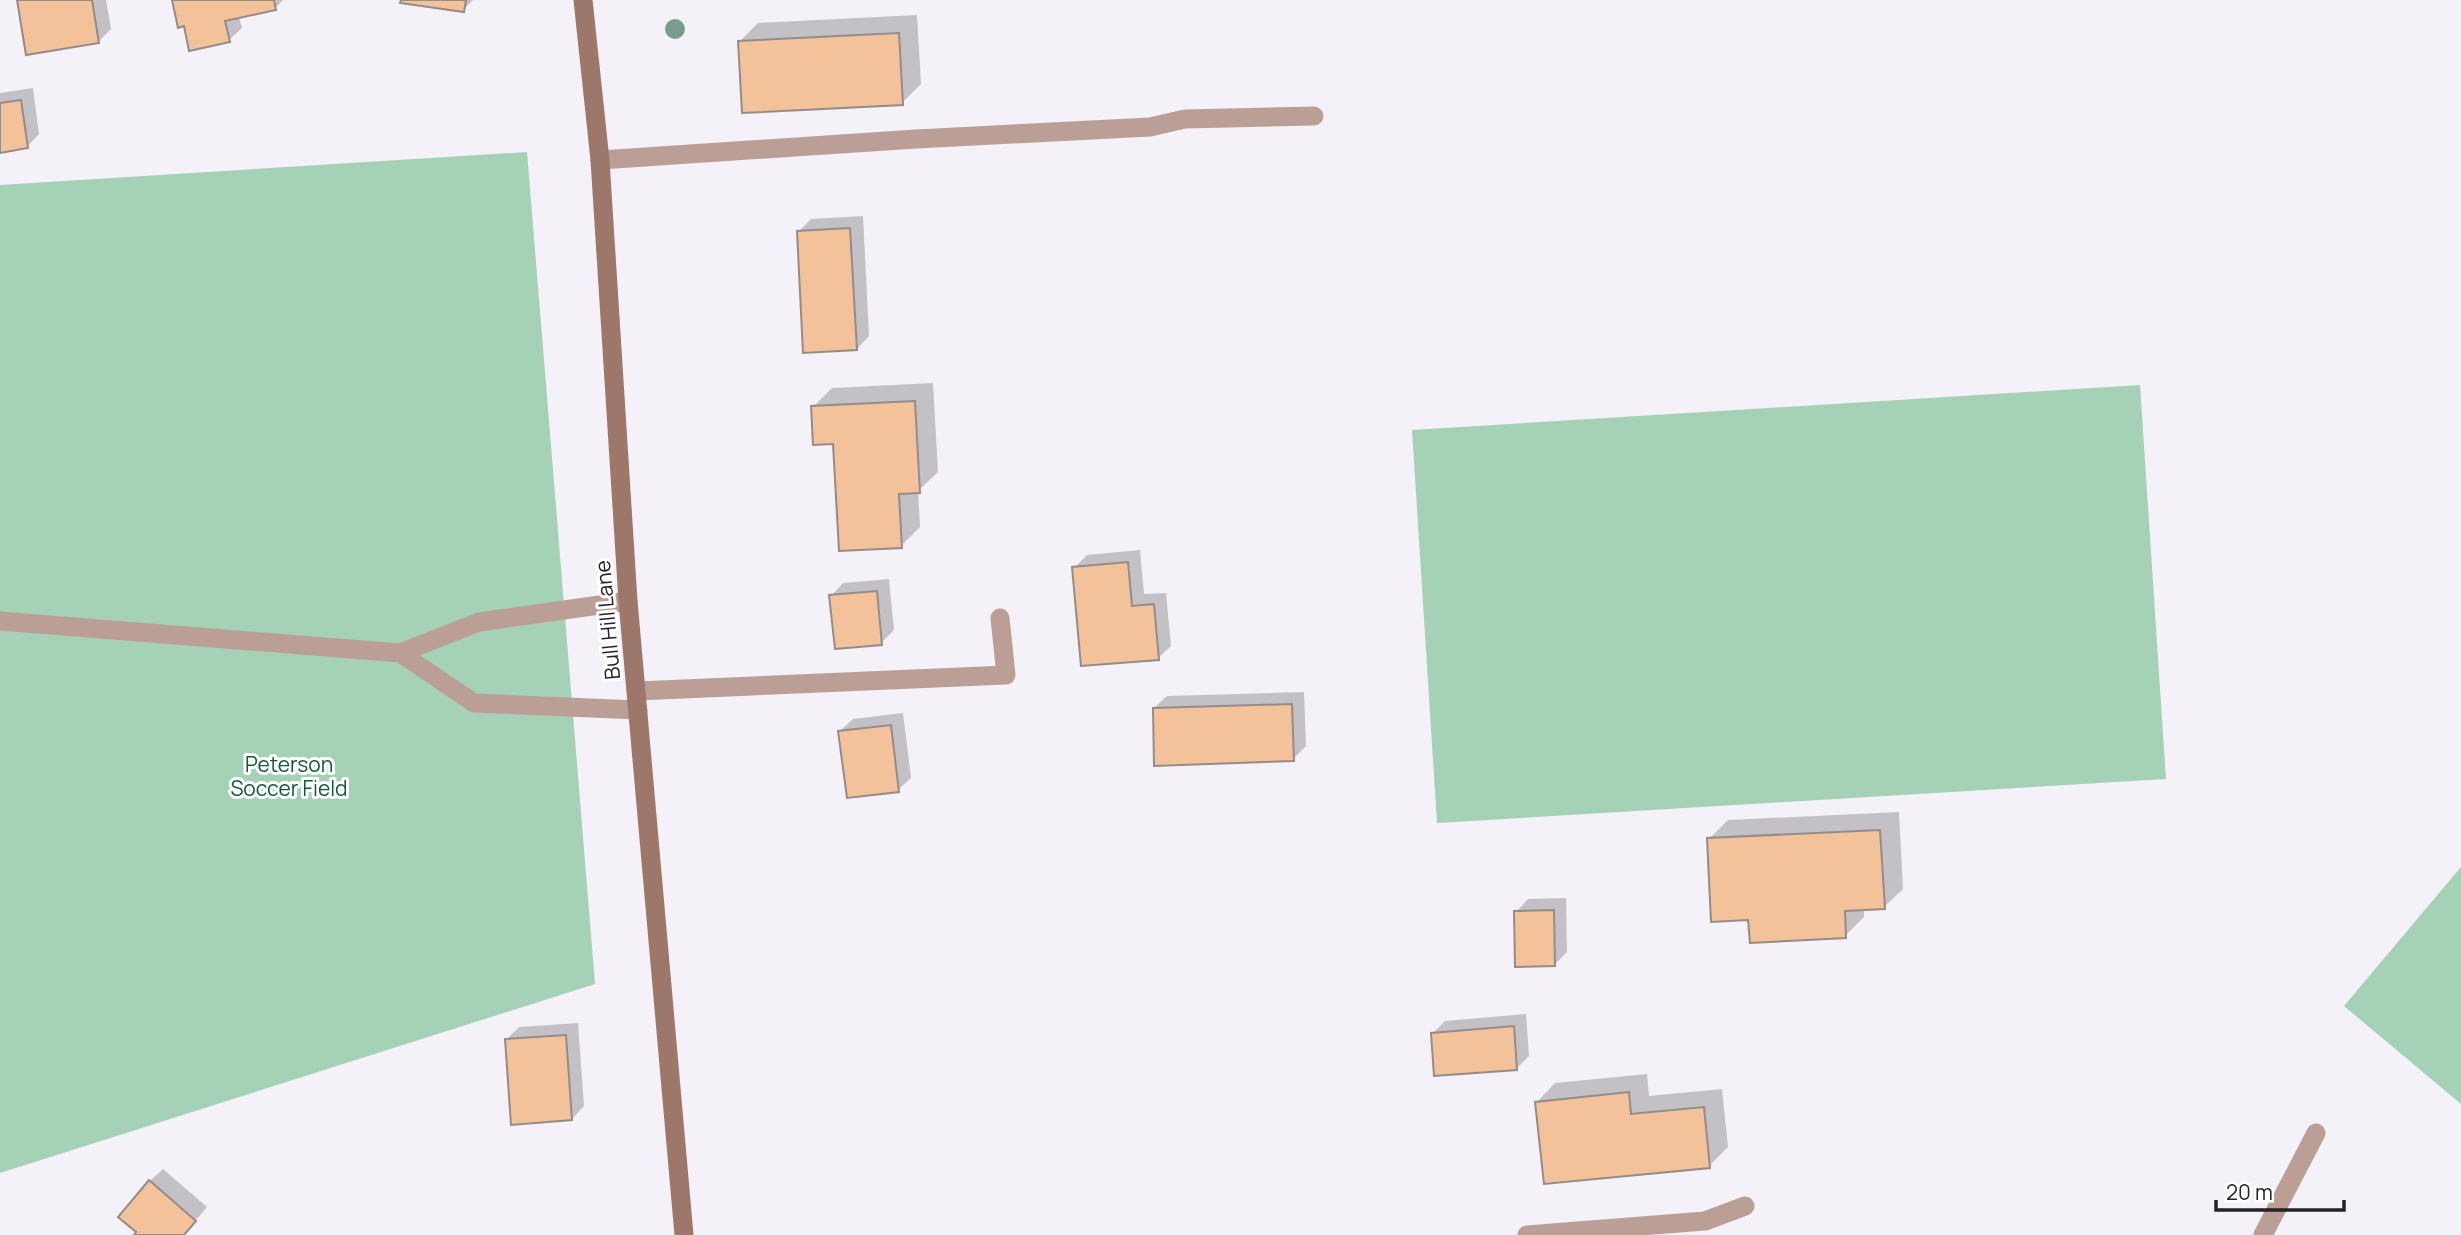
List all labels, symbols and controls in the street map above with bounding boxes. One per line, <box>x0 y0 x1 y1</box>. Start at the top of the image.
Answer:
street label: Bull Hill Lane <box>588 559 626 681</box>
park label: Peterson Soccer Field <box>230 750 348 802</box>
scale bar <box>2216 1168 2344 1212</box>
text: 20 m <box>2226 1178 2273 1206</box>

